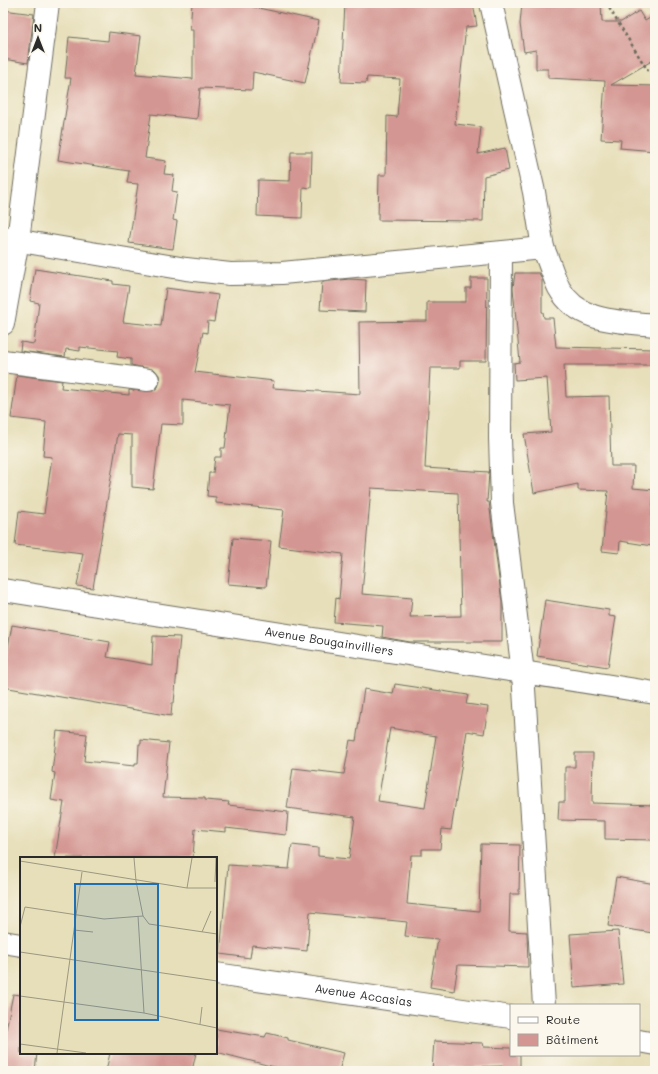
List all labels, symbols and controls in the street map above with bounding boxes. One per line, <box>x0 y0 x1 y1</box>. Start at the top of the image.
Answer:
north arrow <box>18 18 58 58</box>
text: N <box>34 20 42 35</box>
street label: Avenue Bougainvilliers <box>263 622 395 659</box>
inset map <box>20 857 217 1054</box>
street label: Avenue Accasias <box>314 980 413 1010</box>
legend <box>510 1004 640 1056</box>
text: Route <box>546 1011 580 1027</box>
text: Bâtiment <box>546 1031 599 1047</box>

